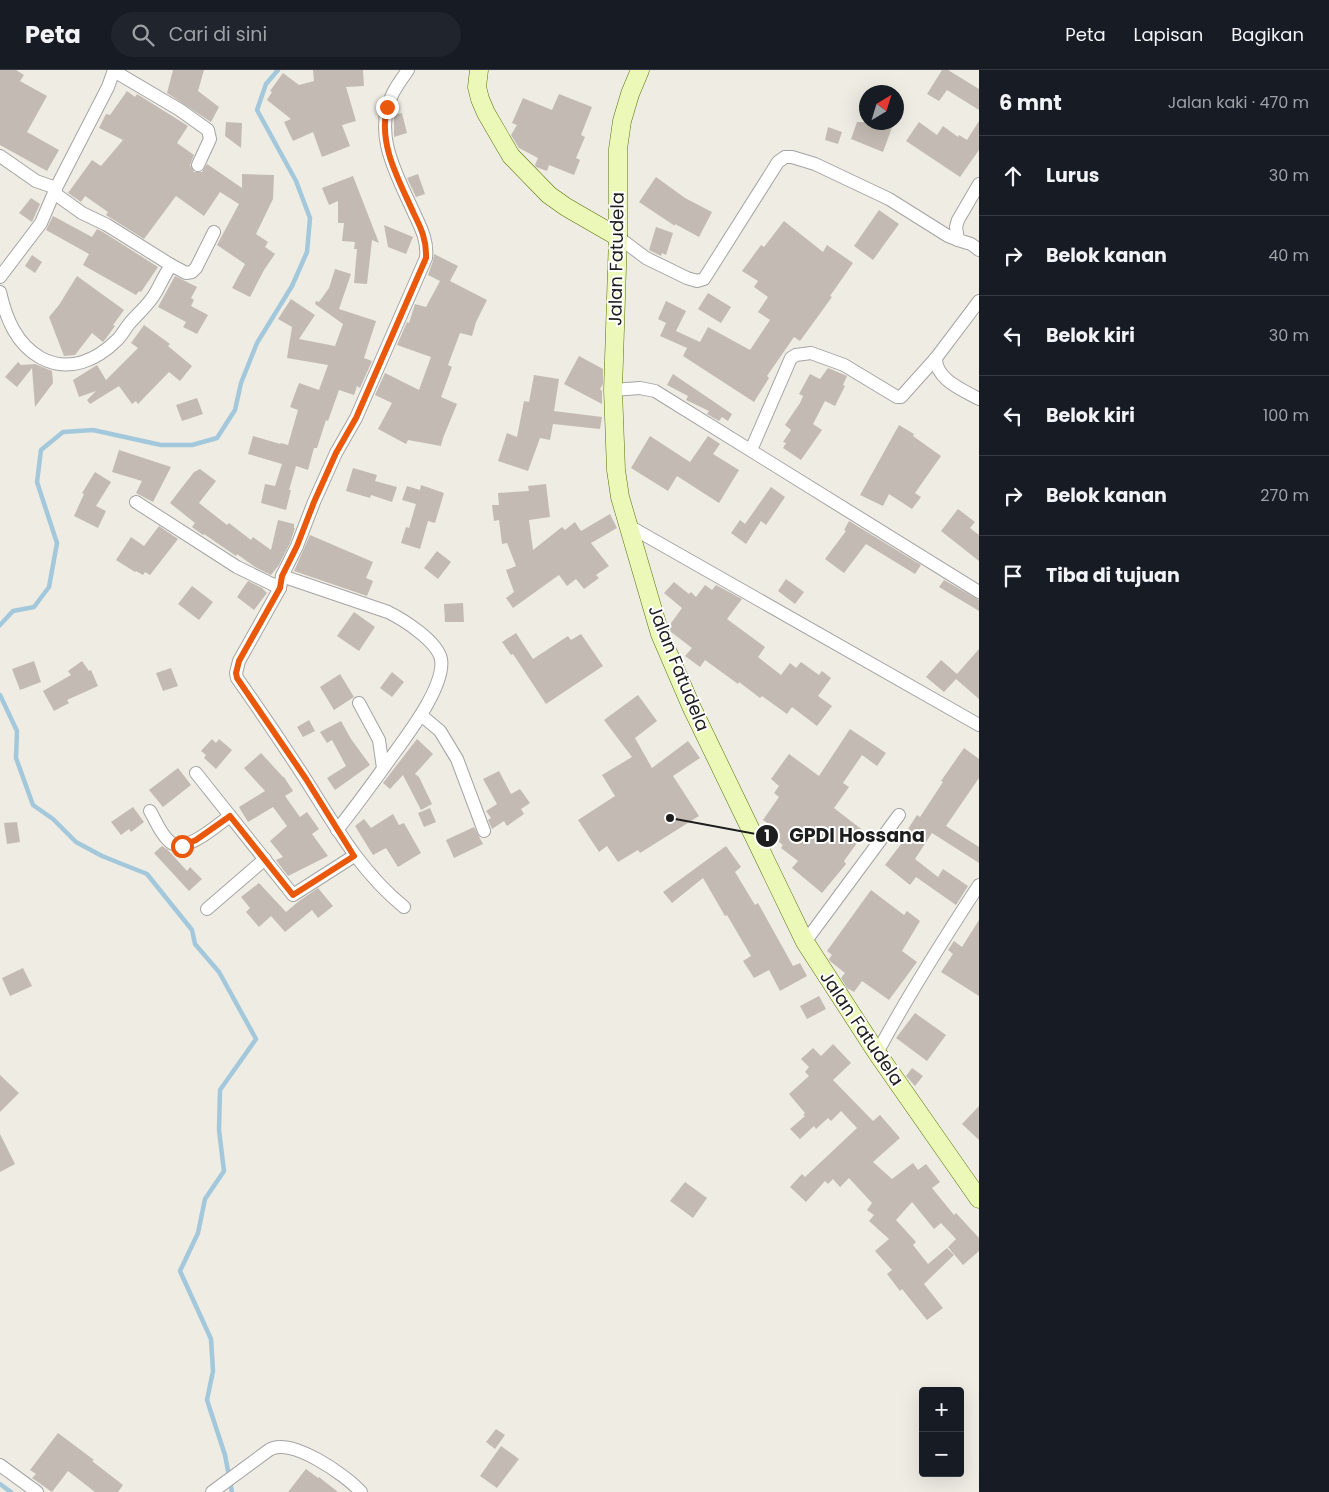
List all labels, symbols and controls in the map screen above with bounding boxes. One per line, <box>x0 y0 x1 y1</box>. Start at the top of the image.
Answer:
search box <box>111 12 461 57</box>
text: Peta <box>25 18 81 51</box>
icon: search <box>129 21 157 49</box>
text: Cari di sini <box>169 21 267 48</box>
text: Peta <box>1065 22 1106 47</box>
text: Lapisan <box>1134 22 1203 47</box>
text: Bagikan <box>1231 22 1304 47</box>
north arrow <box>859 85 904 130</box>
text: 6 mnt <box>999 88 1062 117</box>
text: Jalan kaki · 470 m <box>1168 91 1309 114</box>
route end <box>376 96 399 119</box>
icon: ahead <box>999 162 1027 190</box>
text: Lurus <box>1046 162 1099 189</box>
text: 30 m <box>1269 164 1309 187</box>
street label: Jalan Fatudela <box>602 192 630 326</box>
icon: right <box>999 242 1027 270</box>
text: Belok kanan <box>1046 242 1167 269</box>
text: 40 m <box>1268 244 1309 267</box>
icon: left <box>999 322 1027 350</box>
text: Belok kiri <box>1046 322 1135 349</box>
text: 30 m <box>1269 324 1309 347</box>
icon: left <box>999 402 1027 430</box>
text: Belok kiri <box>1046 402 1135 429</box>
text: 100 m <box>1263 404 1309 427</box>
icon: right <box>999 482 1027 510</box>
text: Belok kanan <box>1046 482 1167 509</box>
text: 270 m <box>1260 484 1309 507</box>
icon: arrive <box>999 562 1027 590</box>
text: Tiba di tujuan <box>1046 562 1180 589</box>
street label: Jalan Fatudela <box>642 601 716 735</box>
callout: GPDI Hossana <box>754 819 935 853</box>
text: GPDI Hossana <box>789 822 925 849</box>
text: 1 <box>764 825 770 846</box>
route start <box>171 835 194 858</box>
street label: Jalan Fatudela <box>814 966 910 1090</box>
map controls <box>919 1387 964 1477</box>
button: + <box>919 1387 964 1432</box>
button: − <box>919 1432 964 1477</box>

